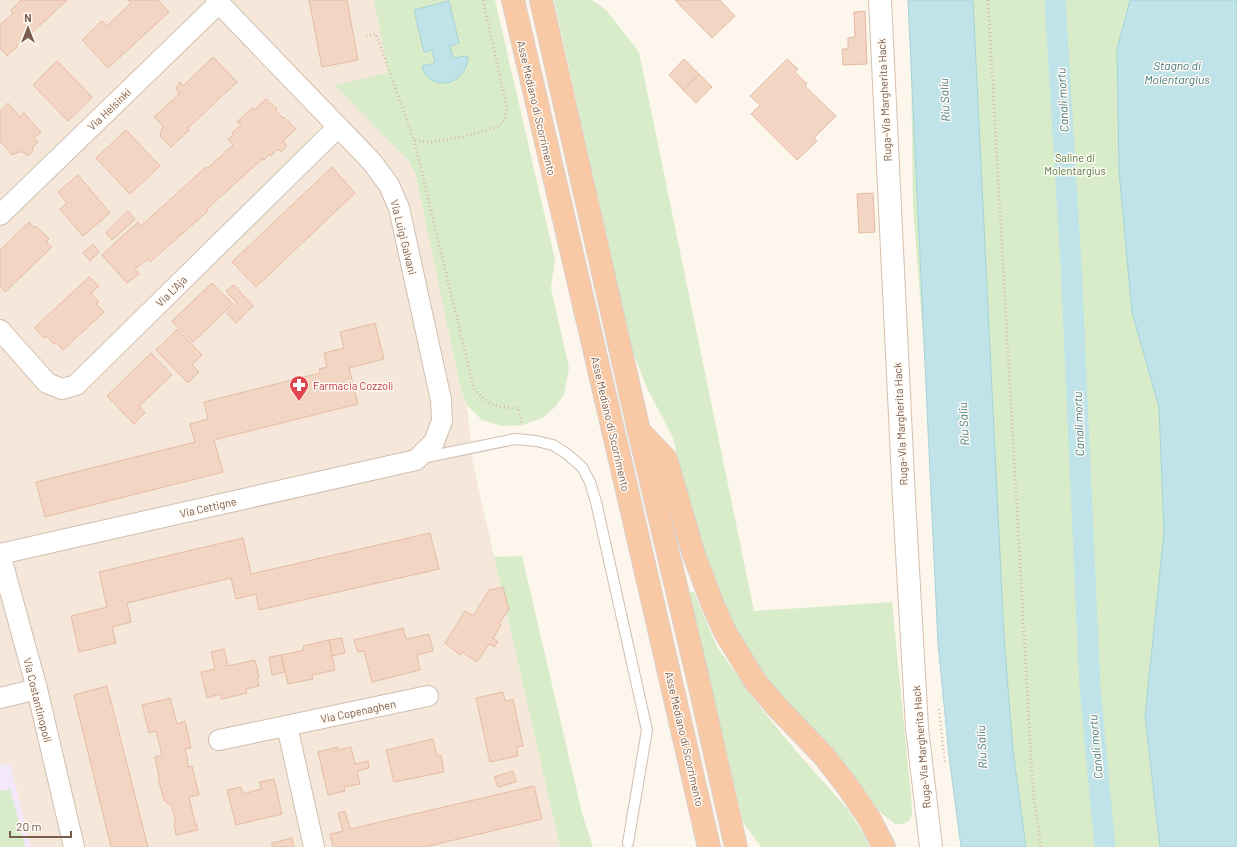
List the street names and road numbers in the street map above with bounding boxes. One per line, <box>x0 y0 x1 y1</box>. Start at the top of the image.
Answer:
street label: Ruga-Via Margherita Hack <box>874 38 894 162</box>
street label: Asse Mediano di Scorrimento <box>515 39 559 177</box>
street label: Via Helsinki <box>85 85 133 133</box>
street label: Via Luigi Galvani <box>388 198 420 276</box>
street label: Via L'Aja <box>153 273 189 309</box>
street label: Asse Mediano di Scorrimento <box>589 355 633 493</box>
street label: Ruga-Via Margherita Hack <box>890 362 910 486</box>
street label: Via Cettigne <box>178 494 238 520</box>
street label: Via Costantinopoli <box>21 656 55 744</box>
street label: Asse Mediano di Scorrimento <box>663 670 707 808</box>
street label: Ruga-Via Margherita Hack <box>909 685 933 809</box>
street label: Via Copenaghen <box>319 697 397 725</box>

